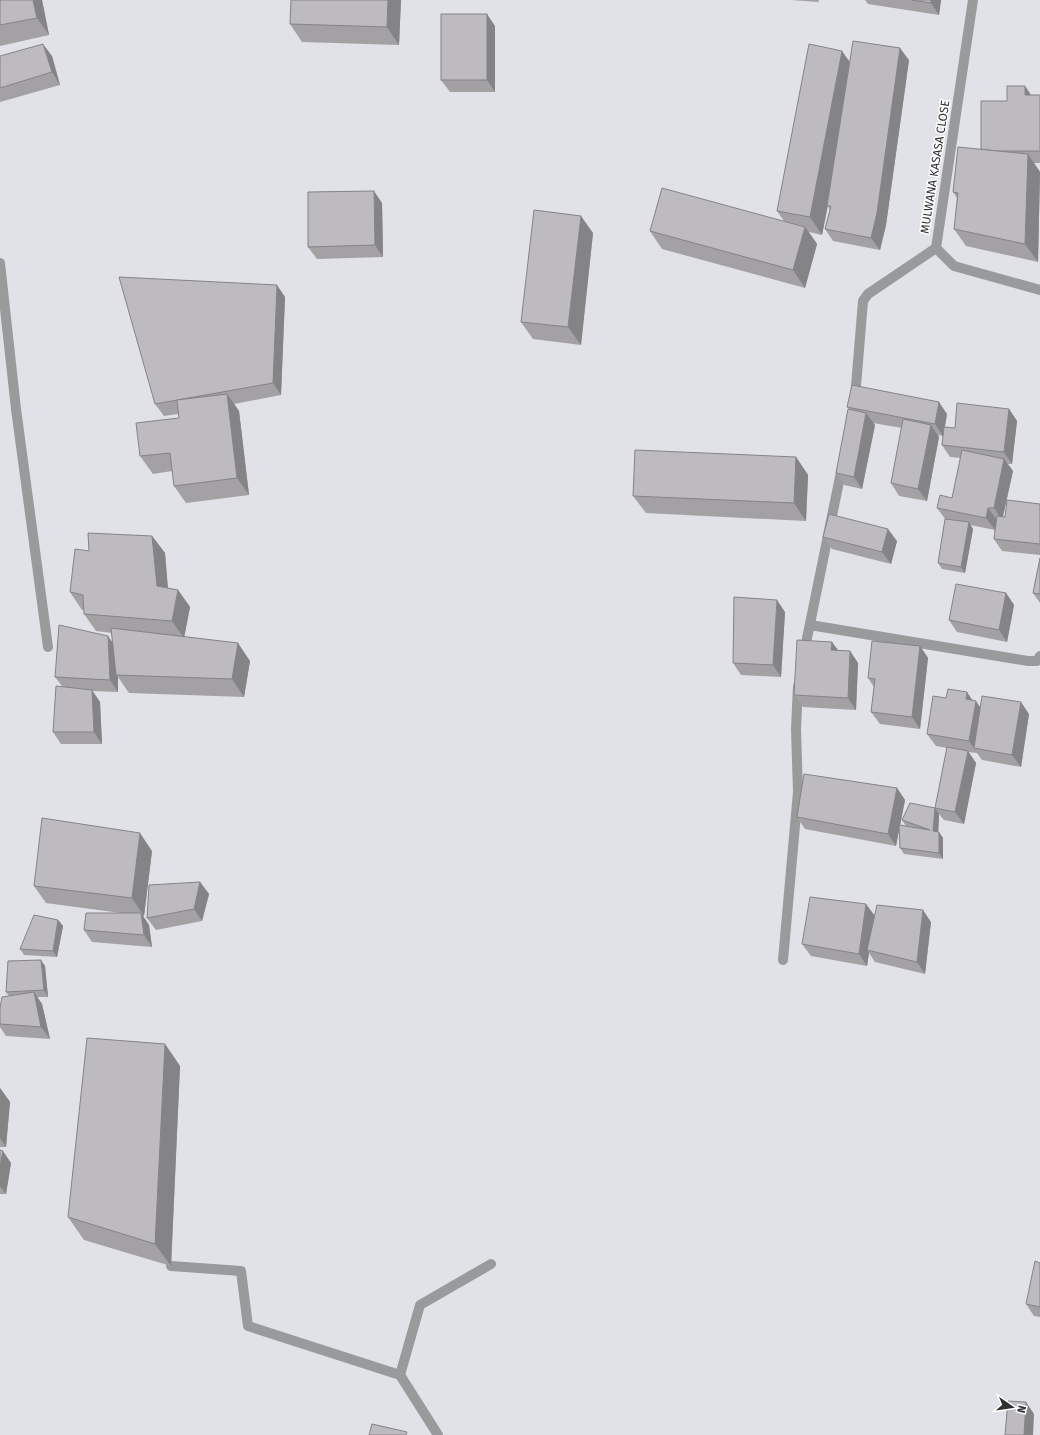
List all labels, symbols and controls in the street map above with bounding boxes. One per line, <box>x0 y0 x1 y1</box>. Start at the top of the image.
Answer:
street label: MULWANA KASASA CLOSE <box>918 99 952 235</box>
north arrow <box>992 1387 1032 1427</box>
text: N <box>1014 1404 1028 1414</box>

